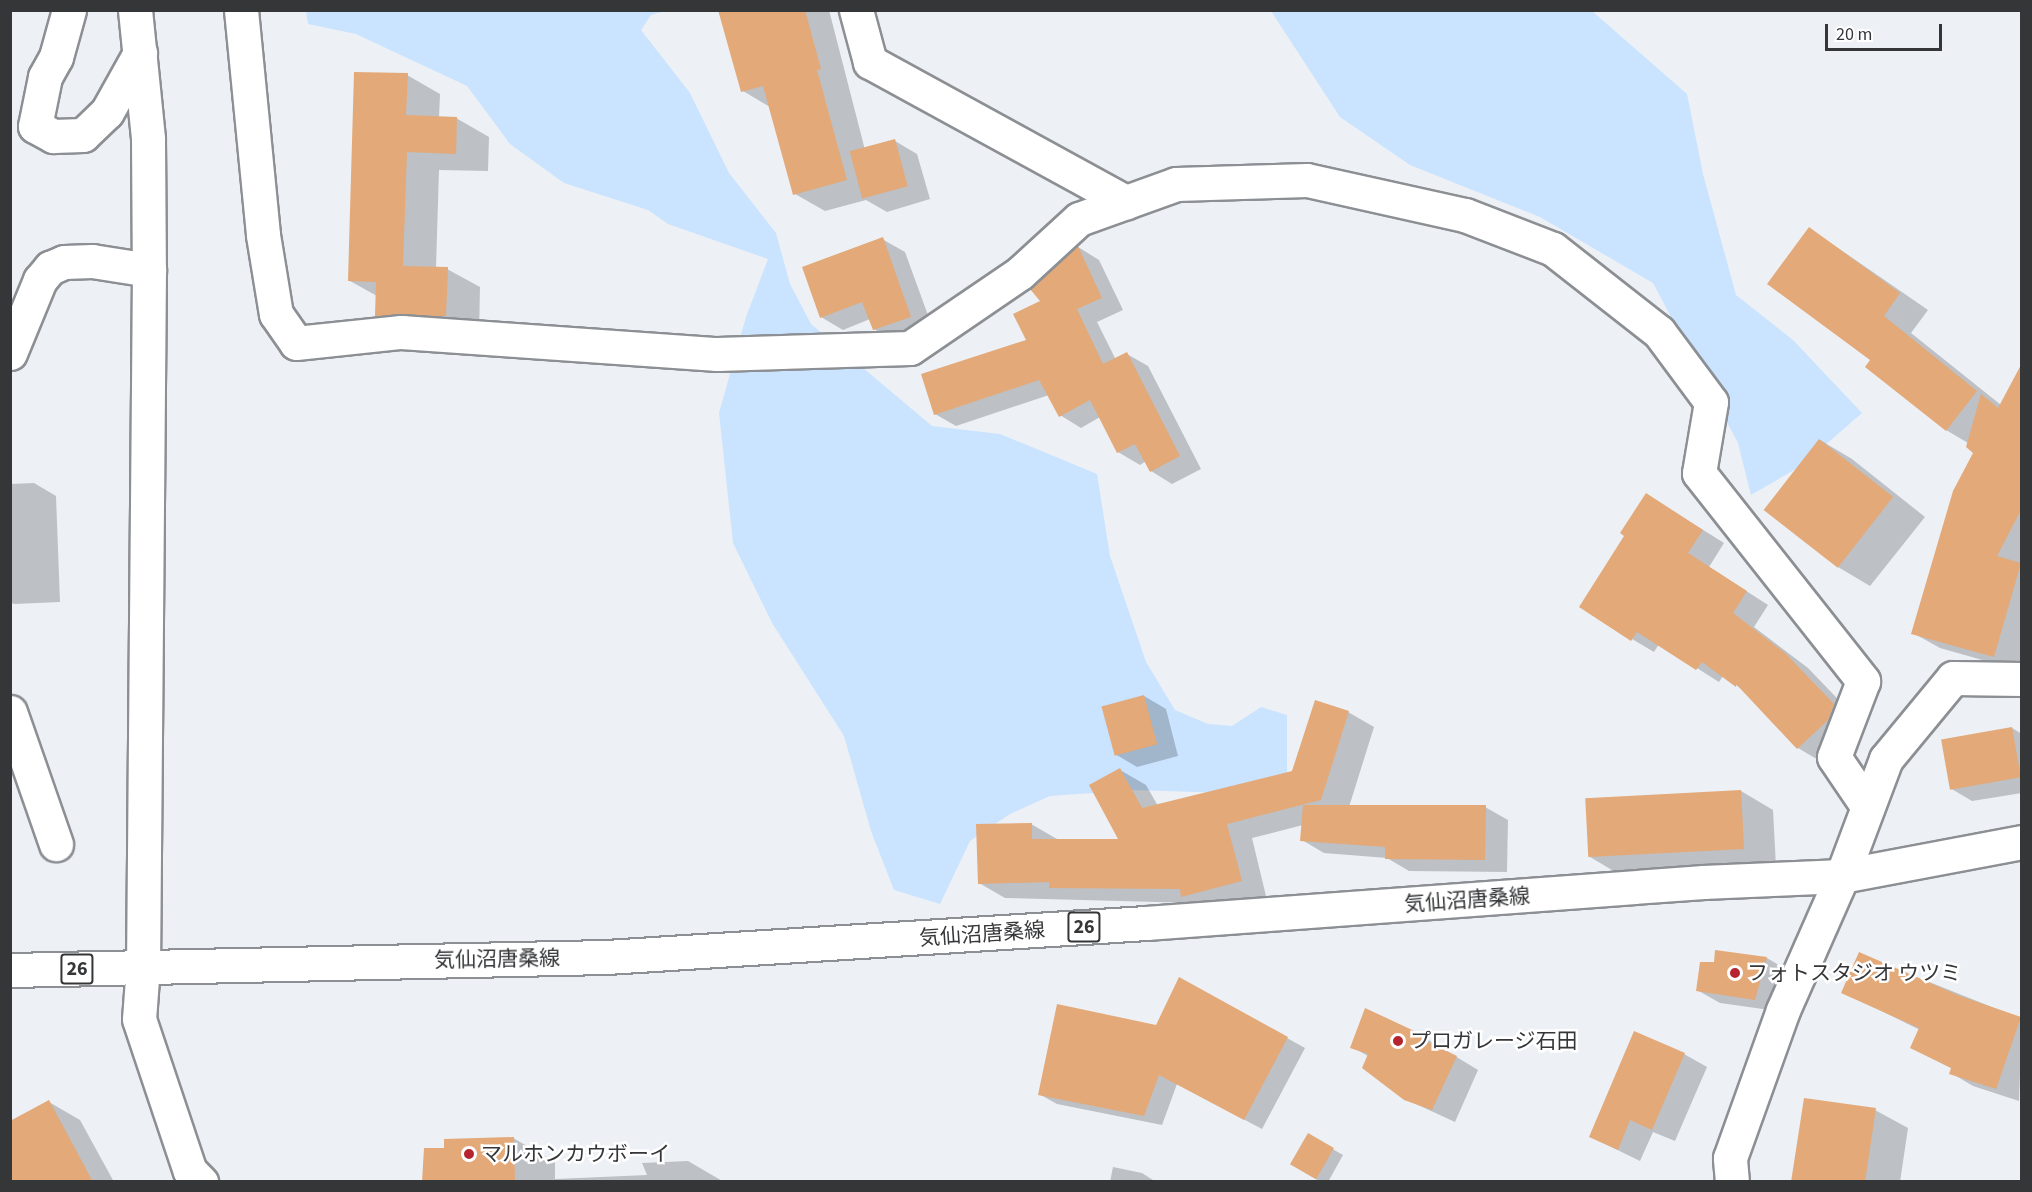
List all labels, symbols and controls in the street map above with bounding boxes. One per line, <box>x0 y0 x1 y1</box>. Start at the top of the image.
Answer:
scale bar <box>1828 12 1945 50</box>
text: 20 m <box>1836 22 1872 47</box>
street label: 気仙沼唐桑線 <box>1403 883 1531 917</box>
road number: 26 <box>1066 910 1102 944</box>
street label: 気仙沼唐桑線 <box>918 917 1046 951</box>
street label: 気仙沼唐桑線 <box>434 945 560 973</box>
road number: 26 <box>59 952 95 986</box>
place label: フォトスタジオ ウツミ <box>1747 960 1961 986</box>
marker: フォトスタジオ ウツミ <box>1728 966 1742 980</box>
place label: プロガレージ石田 <box>1410 1028 1578 1054</box>
marker: プロガレージ石田 <box>1391 1034 1405 1048</box>
place label: マルホンカウボーイ <box>481 1141 670 1167</box>
marker: マルホンカウボーイ <box>462 1147 476 1161</box>

